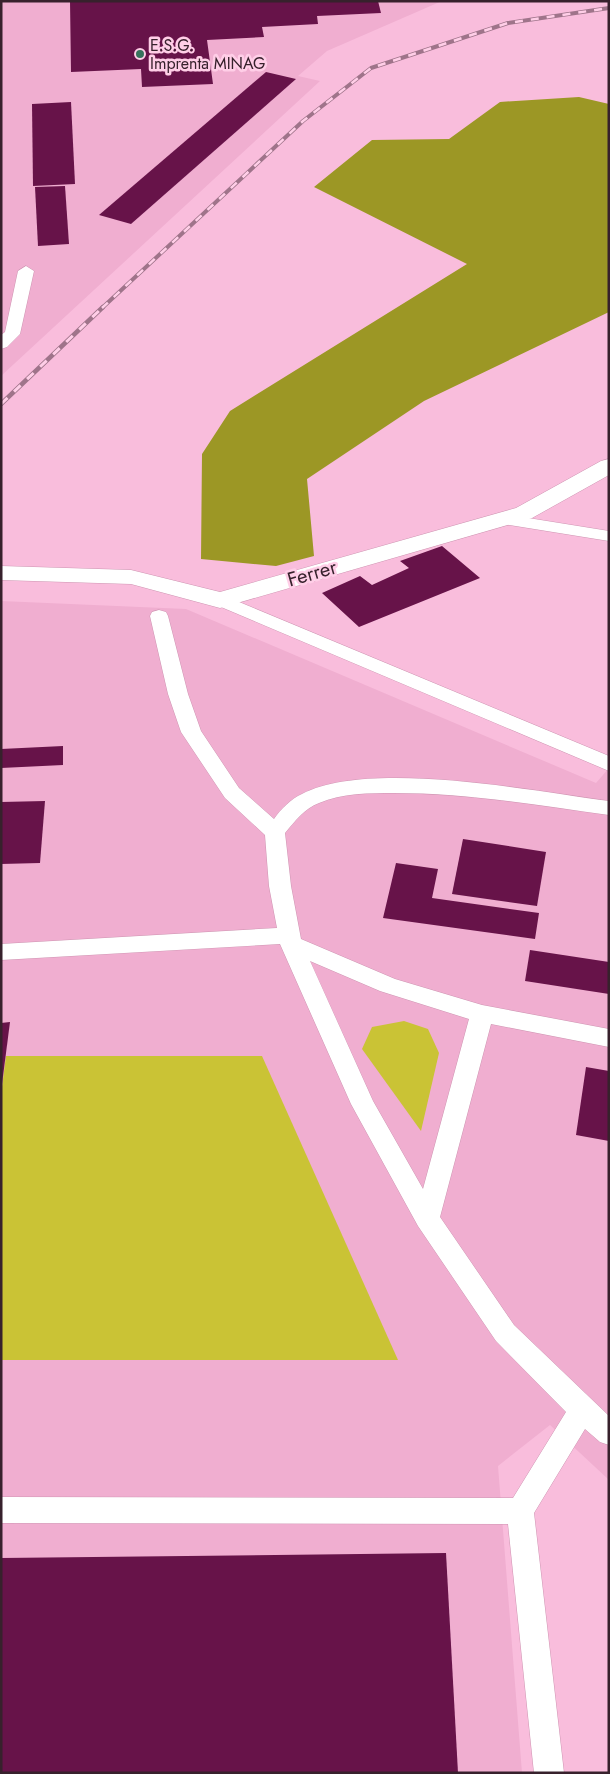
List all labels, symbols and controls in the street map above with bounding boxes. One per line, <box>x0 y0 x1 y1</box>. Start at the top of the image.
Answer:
place label: E.S.G. Imprenta MINAG <box>150 34 266 75</box>
marker: E.S.G. Imprenta MINAG <box>134 48 146 60</box>
street label: Ferrer <box>284 553 340 594</box>

